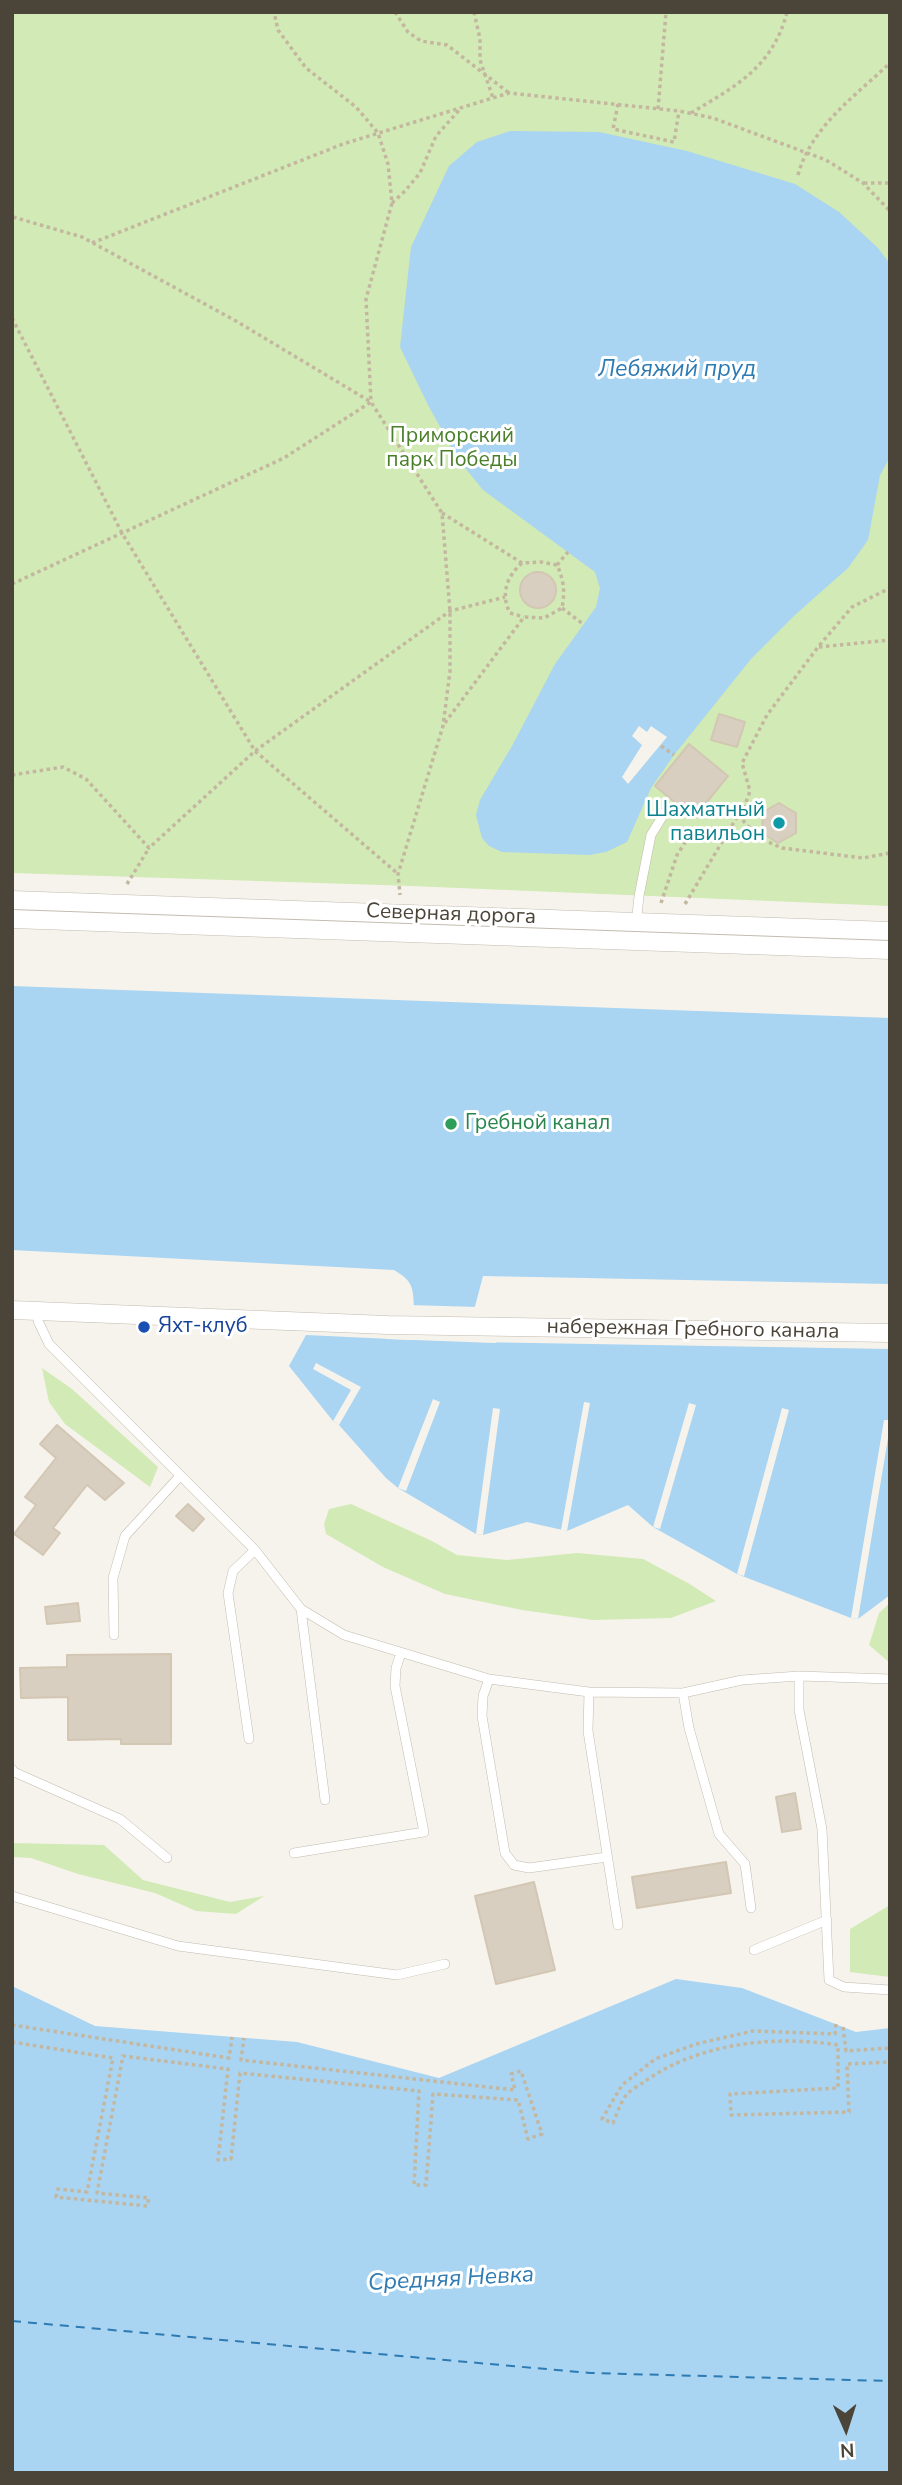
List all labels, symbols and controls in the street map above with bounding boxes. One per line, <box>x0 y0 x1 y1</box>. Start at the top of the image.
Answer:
water label: Лебяжий пруд <box>598 356 756 384</box>
park label: Приморский парк Победы <box>386 424 518 474</box>
place label: Шахматный павильон <box>646 798 765 848</box>
marker: Шахматный павильон <box>771 815 787 831</box>
street label: Северная дорога <box>366 899 536 931</box>
place label: Гребной канал <box>465 1111 610 1137</box>
marker: Гребной канал <box>443 1116 459 1132</box>
place label: Яхт-клуб <box>158 1314 248 1340</box>
street label: набережная Гребного канала <box>546 1315 840 1345</box>
marker: Яхт-клуб <box>136 1319 152 1335</box>
water label: Средняя Невка <box>367 2262 535 2298</box>
north arrow <box>811 2394 881 2464</box>
text: N <box>839 2437 855 2463</box>

